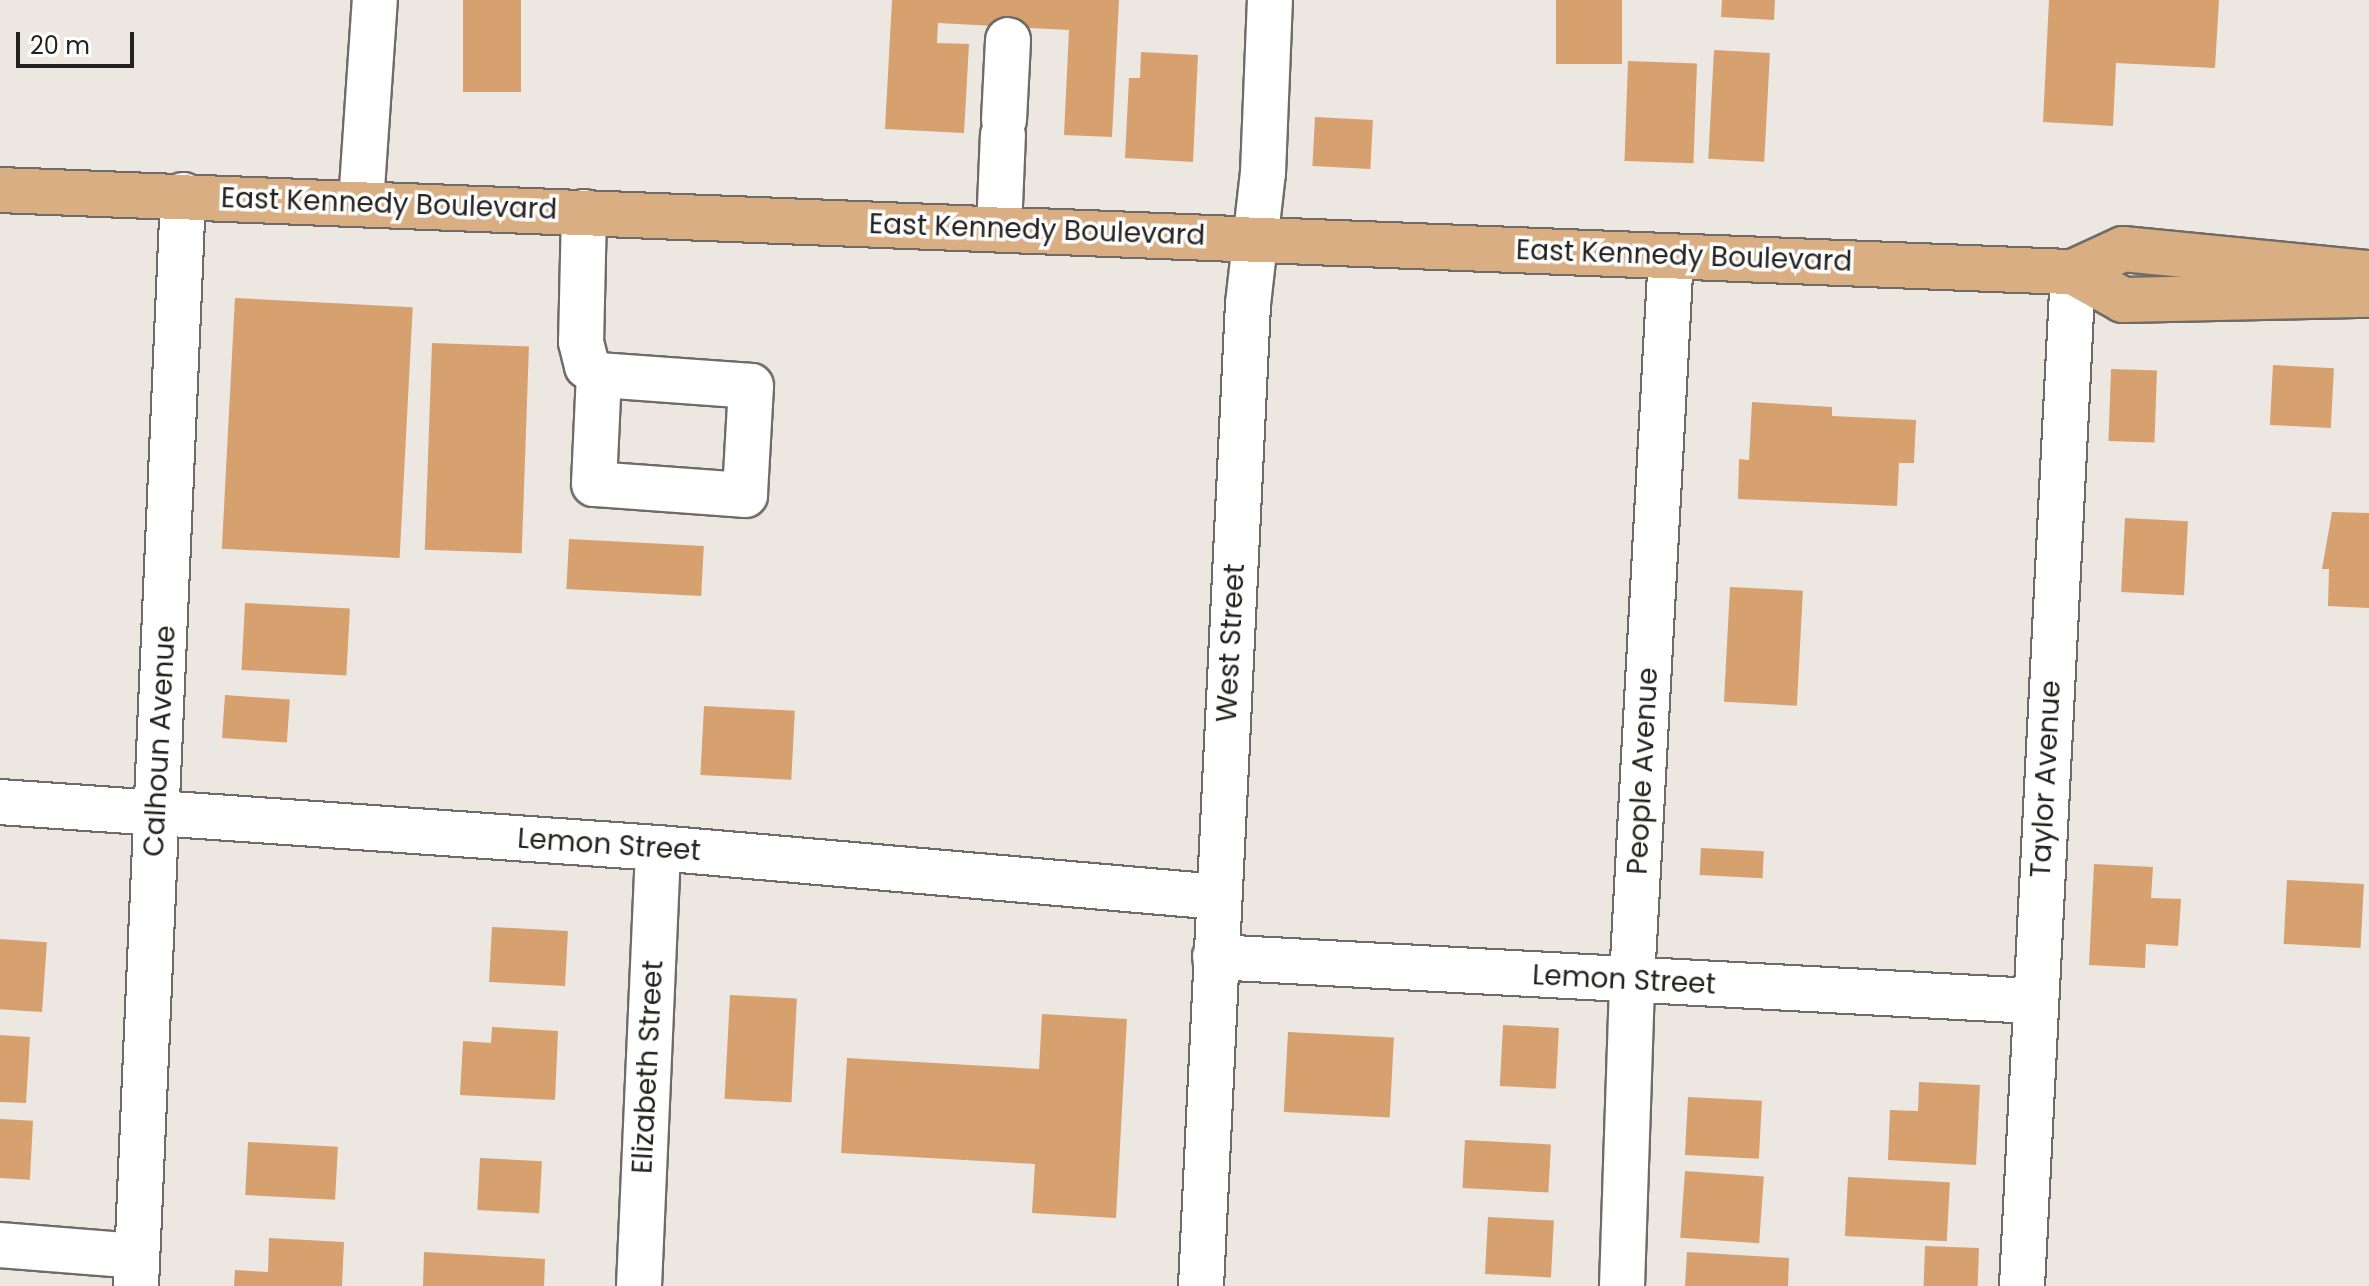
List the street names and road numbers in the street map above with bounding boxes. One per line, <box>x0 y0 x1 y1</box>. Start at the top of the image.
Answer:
street label: East Kennedy Boulevard <box>220 181 558 227</box>
street label: East Kennedy Boulevard <box>868 207 1206 253</box>
street label: East Kennedy Boulevard <box>1515 233 1853 279</box>
street label: West Street <box>1210 563 1252 723</box>
street label: Calhoun Avenue <box>137 624 183 858</box>
street label: People Avenue <box>1621 667 1665 875</box>
street label: Taylor Avenue <box>2024 679 2068 879</box>
street label: Lemon Street <box>516 822 702 868</box>
street label: Lemon Street <box>1531 958 1717 1002</box>
street label: Elizabeth Street <box>626 959 670 1175</box>

